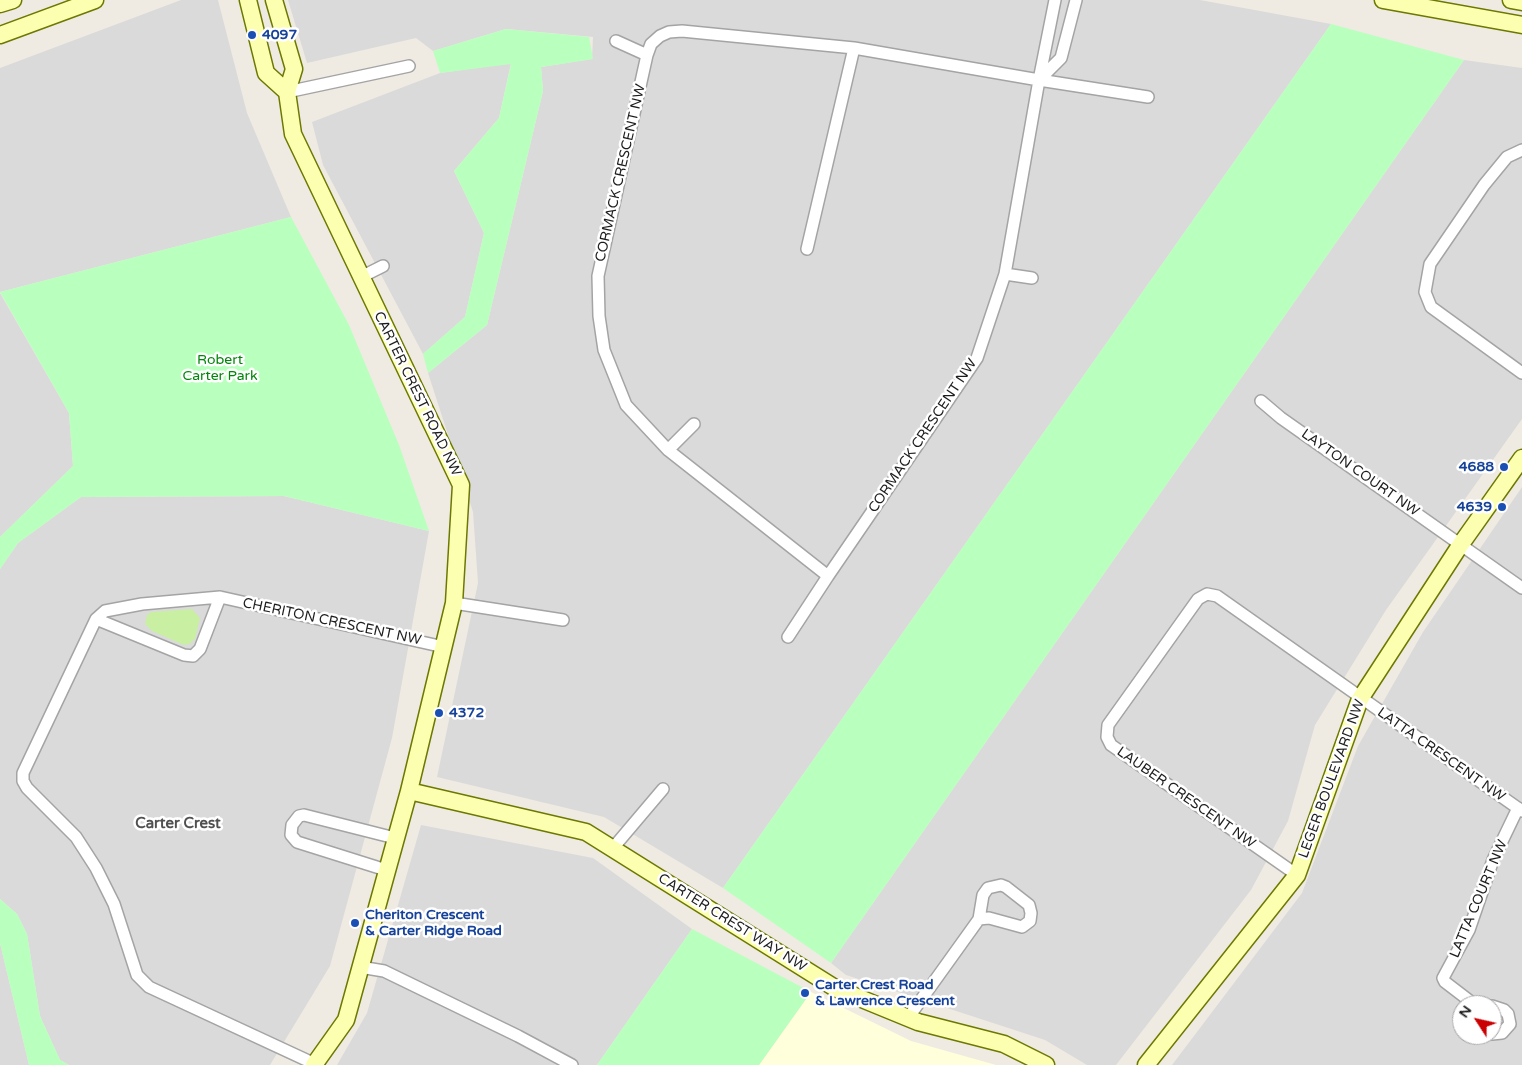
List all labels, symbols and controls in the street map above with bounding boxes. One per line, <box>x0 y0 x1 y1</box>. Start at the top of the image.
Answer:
place label: 4097 <box>262 27 297 43</box>
marker: 4097 <box>246 29 258 41</box>
street label: CORMACK CRESCENT NW <box>592 82 650 264</box>
street label: CARTER CREST ROAD NW <box>370 309 464 479</box>
park label: Robert Carter Park <box>182 352 258 384</box>
street label: CORMACK CRESCENT NW <box>865 356 981 516</box>
street label: LAYTON COURT NW <box>1298 426 1422 520</box>
place label: 4688 <box>1459 459 1494 475</box>
marker: 4688 <box>1498 461 1510 473</box>
place label: 4639 <box>1457 499 1492 515</box>
marker: 4639 <box>1496 501 1508 513</box>
street label: CHERITON CRESCENT NW <box>241 595 423 649</box>
street label: LEGER BOULEVARD NW <box>1295 697 1369 861</box>
street label: LATTA CRESCENT NW <box>1374 704 1508 806</box>
place label: 4372 <box>449 705 484 721</box>
marker: 4372 <box>433 707 445 719</box>
street label: LAUBER CRESCENT NW <box>1113 744 1259 852</box>
district label: Carter Crest <box>135 815 221 833</box>
street label: LATTA COURT NW <box>1447 837 1511 961</box>
street label: CARTER CREST WAY NW <box>655 870 809 976</box>
place label: Cheriton Crescent & Carter Ridge Road <box>365 907 502 940</box>
marker: Cheriton Crescent & Carter Ridge Road <box>349 917 361 929</box>
place label: Carter Crest Road & Lawrence Crescent <box>815 977 955 1010</box>
marker: Carter Crest Road & Lawrence Crescent <box>799 987 811 999</box>
north arrow <box>1452 995 1502 1045</box>
text: N <box>1455 1002 1475 1021</box>

